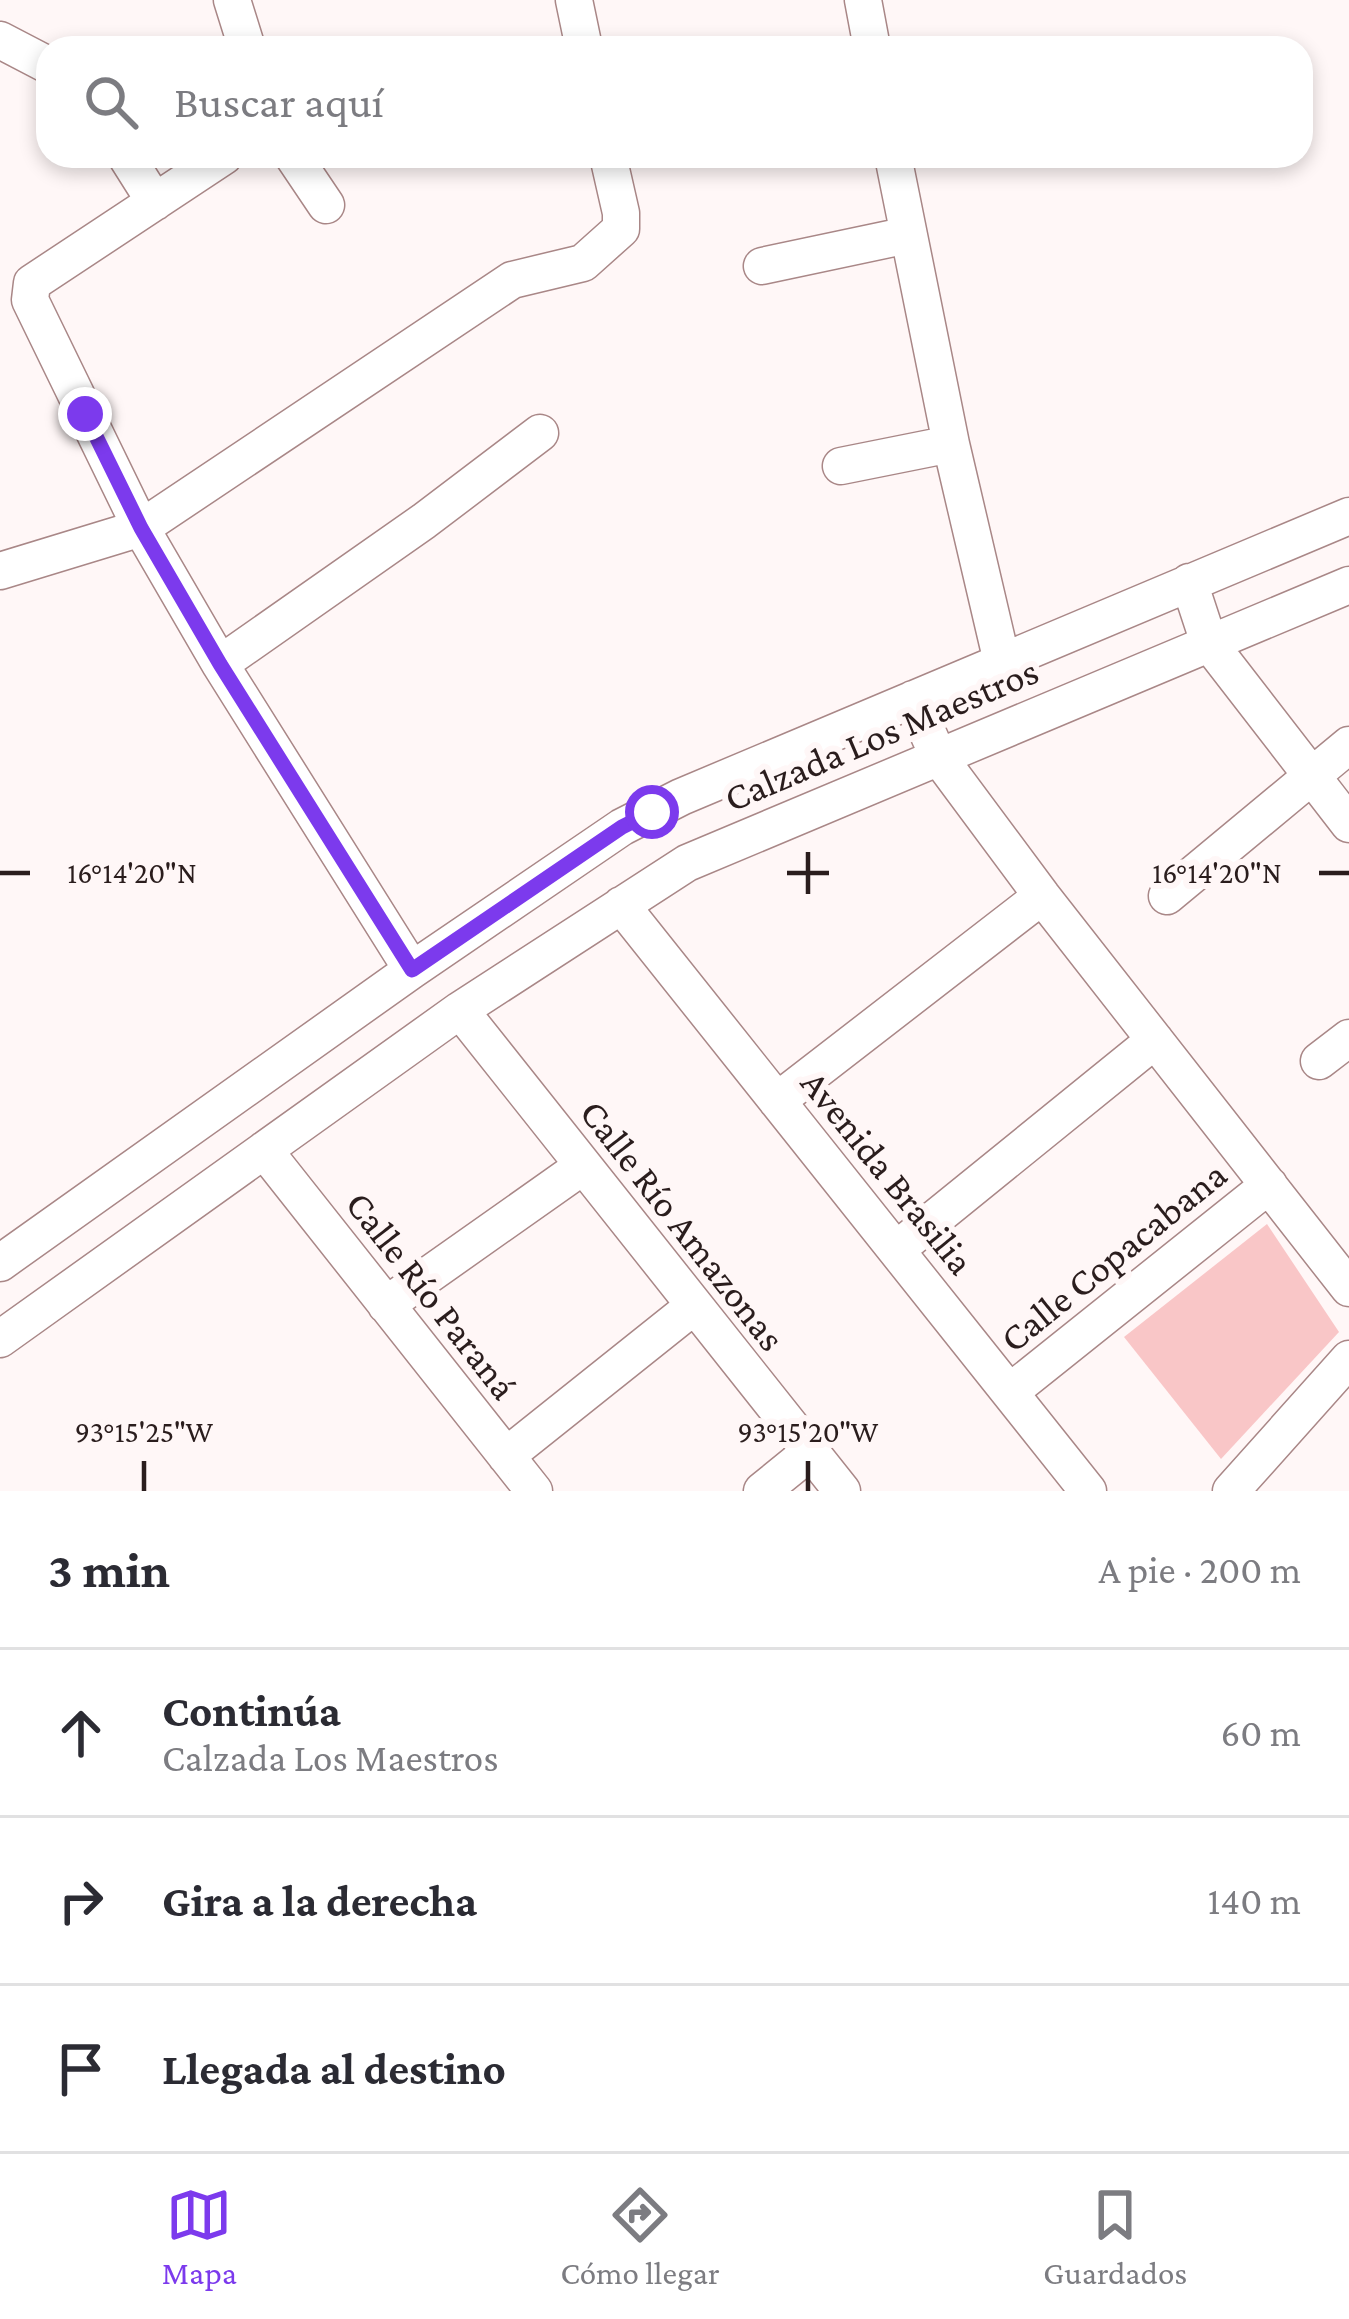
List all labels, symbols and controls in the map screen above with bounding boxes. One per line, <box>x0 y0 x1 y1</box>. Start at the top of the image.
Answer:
search box <box>36 36 1313 168</box>
icon: search <box>78 69 144 135</box>
text: Buscar aquí <box>174 77 384 127</box>
route end <box>58 387 112 441</box>
street label: Calzada Los Maestros <box>718 648 1044 820</box>
route start <box>625 785 679 839</box>
text: 16°14'20"N <box>67 856 197 889</box>
text: 16°14'20"N <box>1152 856 1282 889</box>
street label: Avenida Brasilia <box>793 1061 983 1283</box>
street label: Calle Río Amazonas <box>572 1091 794 1359</box>
street label: Calle Copacabana <box>992 1152 1235 1361</box>
street label: Calle Río Paraná <box>338 1183 526 1407</box>
text: 93°15'25"W <box>75 1415 214 1448</box>
text: 93°15'20"W <box>738 1415 879 1448</box>
text: 3 min <box>48 1541 170 1598</box>
text: A pie · 200 m <box>1098 1548 1301 1591</box>
text: Continúa <box>162 1686 341 1736</box>
icon: ahead <box>48 1700 114 1766</box>
text: 60 m <box>1220 1711 1301 1754</box>
text: Calzada Los Maestros <box>162 1736 499 1779</box>
icon: right <box>48 1868 114 1934</box>
text: Gira a la derecha <box>162 1876 477 1926</box>
text: 140 m <box>1207 1879 1301 1922</box>
icon: arrive <box>48 2036 114 2102</box>
text: Llegada al destino <box>162 2044 506 2094</box>
tab: Mapa <box>162 2182 237 2291</box>
tab: Cómo llegar <box>560 2182 720 2291</box>
tab: Guardados <box>1043 2182 1187 2291</box>

